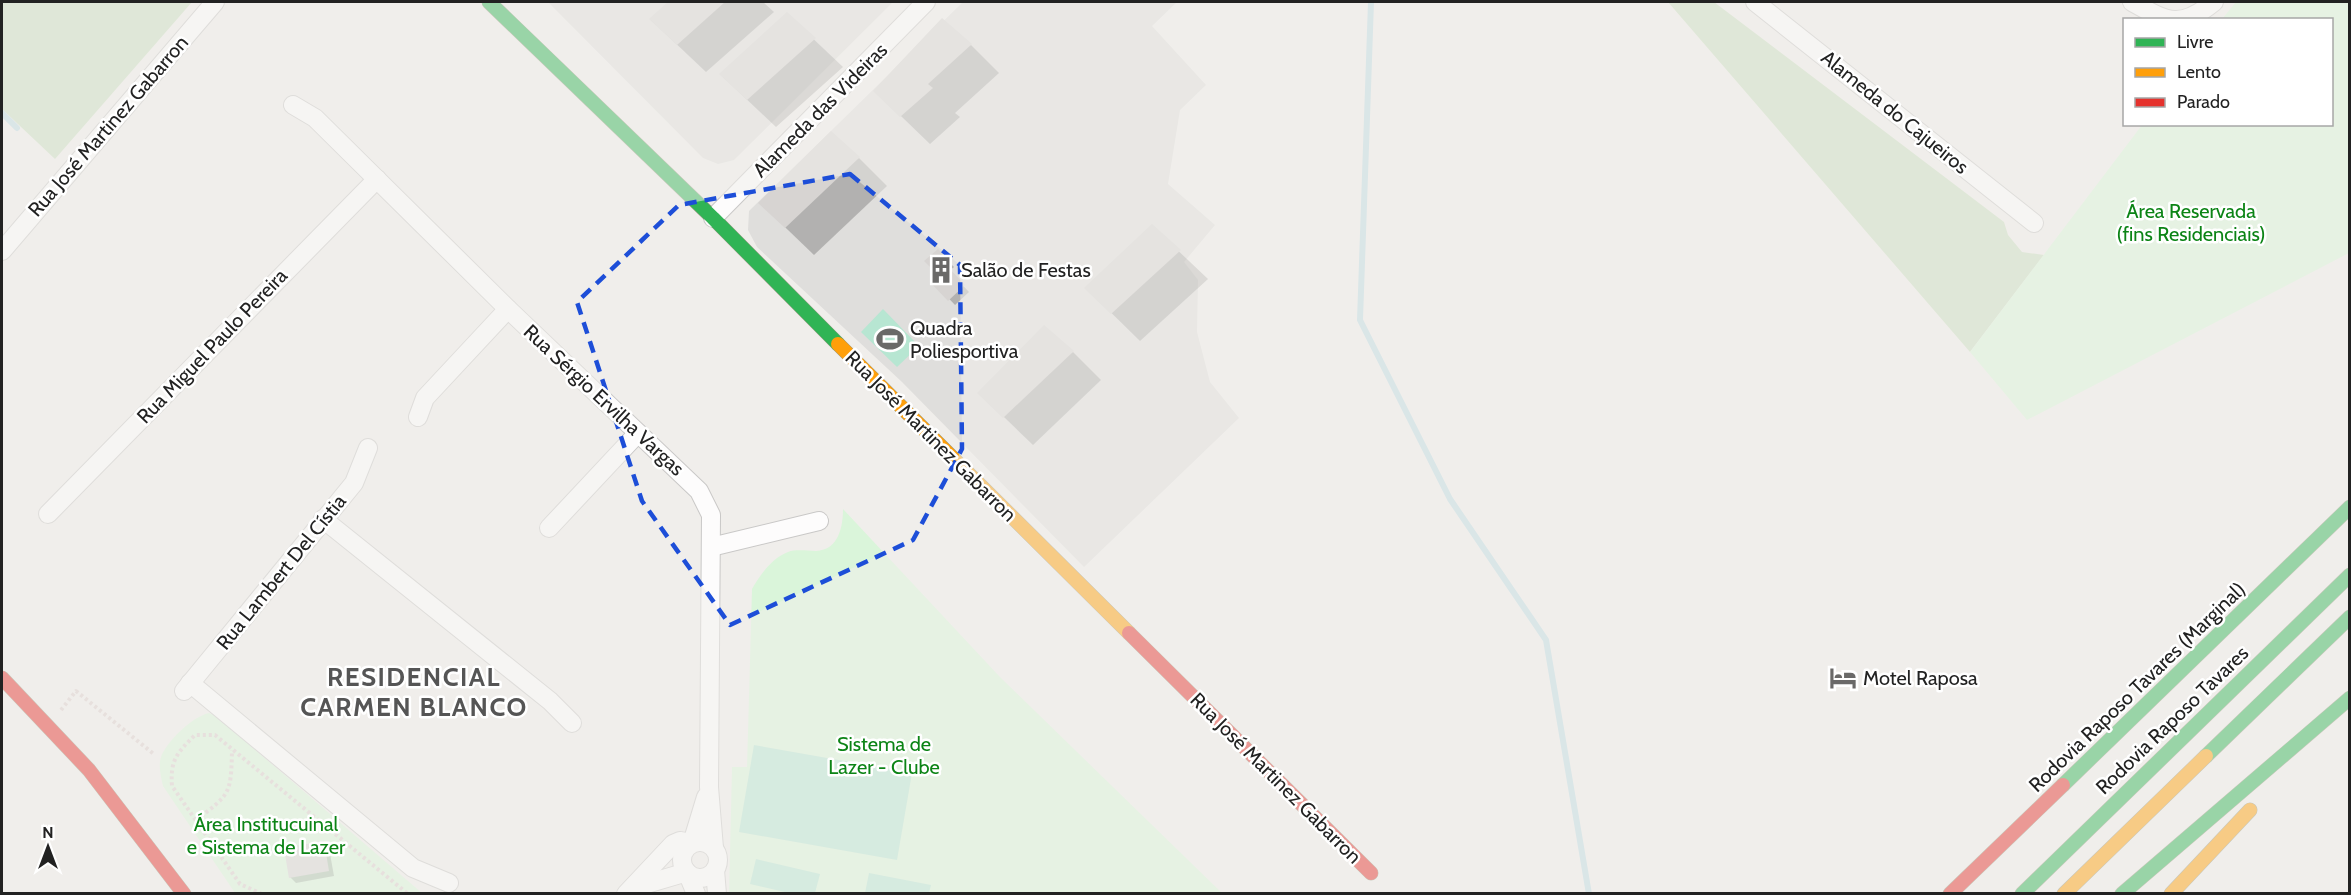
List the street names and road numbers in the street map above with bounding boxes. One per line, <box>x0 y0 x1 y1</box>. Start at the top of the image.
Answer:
street label: Rua José Martinez Gabarron <box>23 31 193 221</box>
street label: Alameda das Videiras <box>748 38 892 182</box>
street label: Alameda do Cajueiros <box>1817 45 1973 179</box>
street label: Rua Miguel Paulo Pereira <box>132 263 292 428</box>
street label: Rua Sérgio Ervilha Vargas <box>519 319 689 481</box>
street label: Rua José Martinez Gabarron <box>841 346 1021 526</box>
street label: Rua Lambert Del Cístia <box>211 489 351 654</box>
street label: Rodovia Raposo Tavares (Marginal) <box>2024 577 2250 797</box>
street label: Rodovia Raposo Tavares <box>2091 641 2253 799</box>
street label: Rua José Martinez Gabarron <box>1186 688 1366 868</box>

